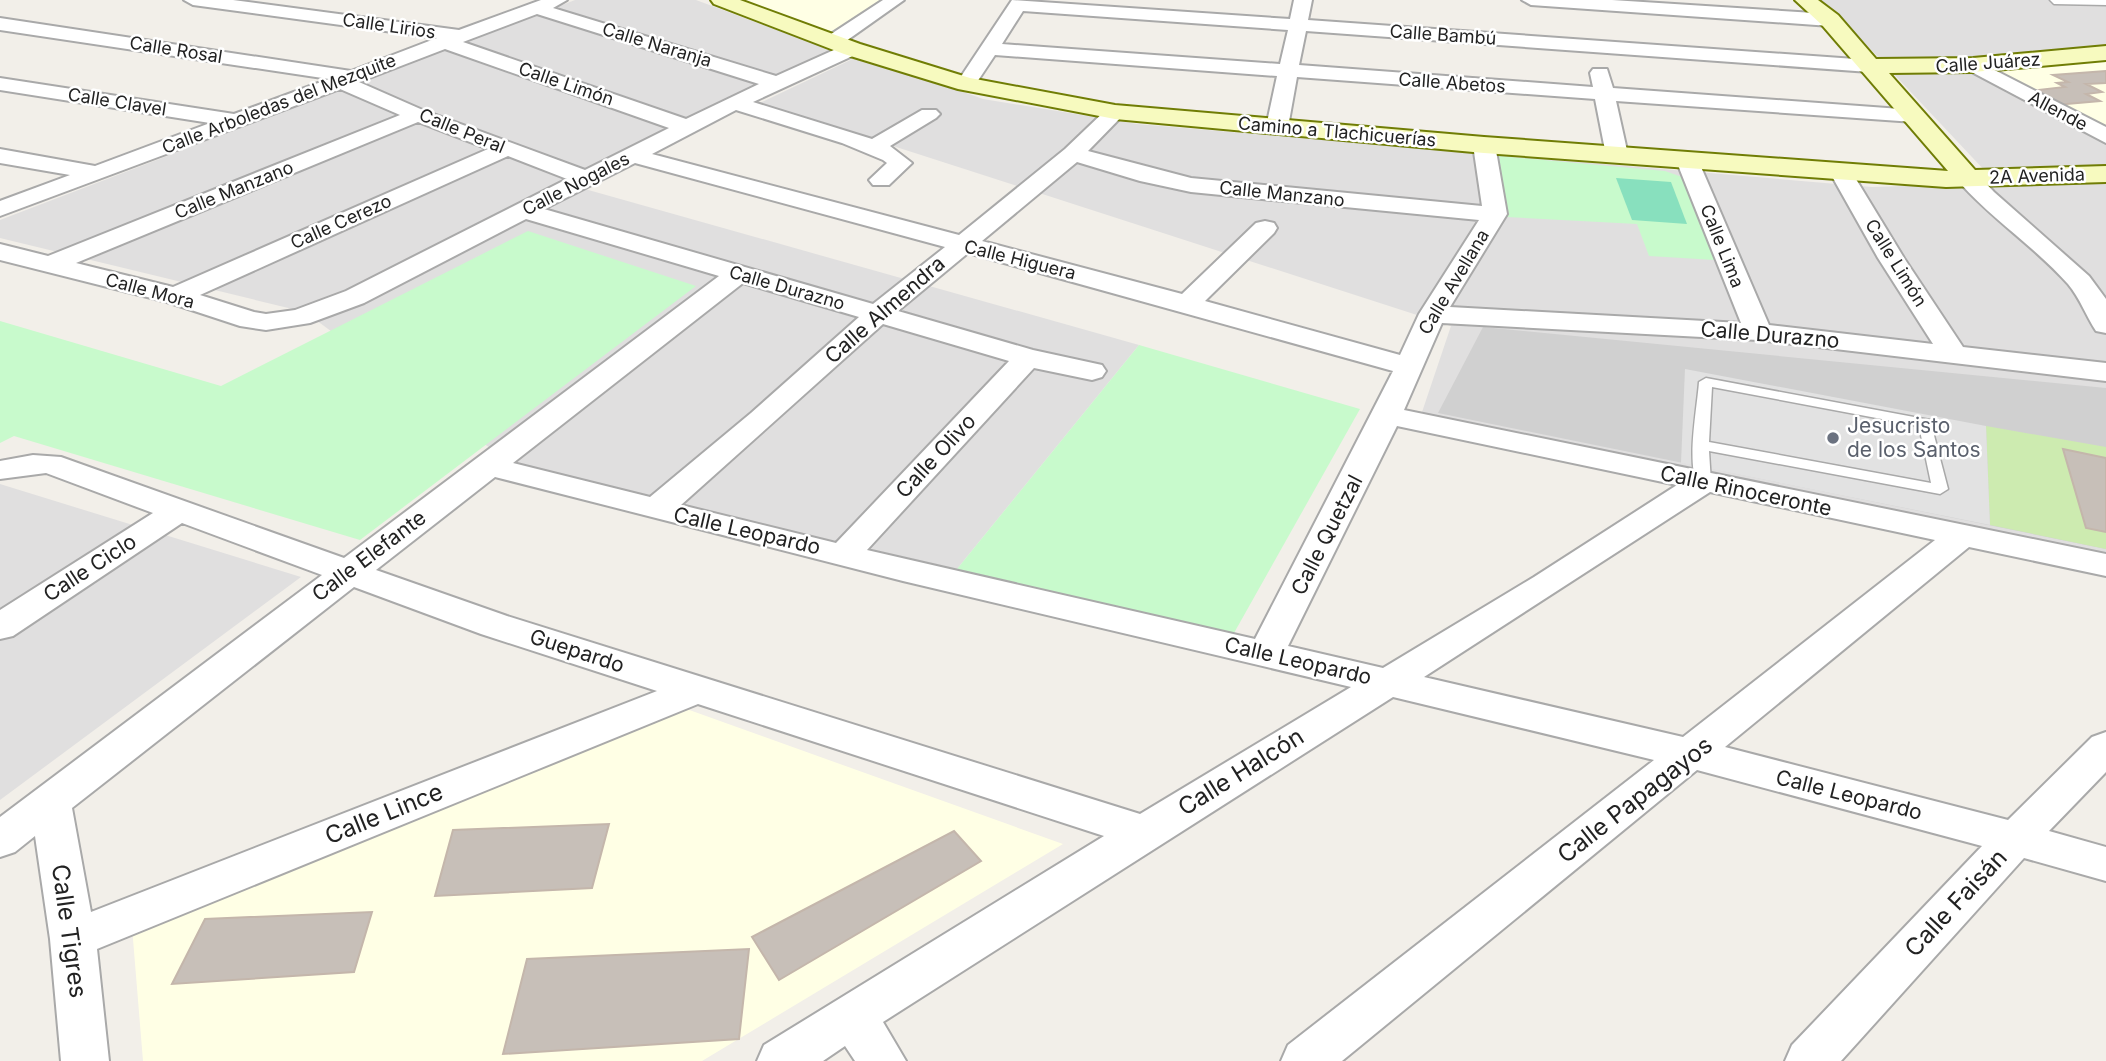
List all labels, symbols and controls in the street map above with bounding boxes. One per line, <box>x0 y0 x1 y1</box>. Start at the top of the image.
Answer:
street label: Calle Lirios <box>341 9 437 42</box>
street label: Calle Naranja <box>600 18 714 71</box>
street label: Calle Bambú <box>1389 20 1497 49</box>
street label: Calle Rosal <box>128 32 224 67</box>
street label: Calle Juárez <box>1935 48 2041 77</box>
street label: Calle Arboledas del Mezquite <box>159 49 399 158</box>
street label: Calle Limón <box>516 57 617 110</box>
street label: Calle Abetos <box>1398 68 1506 97</box>
street label: Calle Clavel <box>66 83 168 120</box>
street label: Allende <box>2025 86 2091 135</box>
street label: Calle Peral <box>416 104 508 157</box>
street label: Camino a Tlachicuerías <box>1237 112 1437 151</box>
street label: Calle Nogales <box>519 148 633 220</box>
street label: Calle Manzano <box>171 156 296 223</box>
street label: 2A Avenida <box>1989 163 2085 188</box>
street label: Calle Manzano <box>1218 176 1346 211</box>
street label: Calle Cerezo <box>287 190 395 253</box>
street label: Calle Lima <box>1696 201 1749 291</box>
street label: Calle Limón <box>1861 215 1932 310</box>
street label: Calle Avellana <box>1414 226 1493 338</box>
street label: Calle Higuera <box>962 235 1078 284</box>
street label: Calle Almendra <box>820 251 950 368</box>
street label: Calle Durazno <box>727 261 847 314</box>
street label: Calle Mora <box>103 269 197 312</box>
street label: Calle Durazno <box>1700 316 1841 353</box>
street label: Calle Olivo <box>890 408 981 503</box>
place label: Jesucristo de los Santos <box>1847 413 1981 462</box>
marker: Jesucristo de los Santos <box>1825 430 1841 446</box>
street label: Calle Rinoceronte <box>1658 460 1834 521</box>
street label: Calle Quetzal <box>1286 471 1368 599</box>
street label: Calle Leopardo <box>671 501 823 560</box>
street label: Calle Elefante <box>307 505 431 606</box>
street label: Calle Ciclo <box>39 528 141 607</box>
street label: Guepardo <box>527 623 628 678</box>
street label: Calle Leopardo <box>1222 631 1374 690</box>
street label: Calle Halcón <box>1173 721 1309 822</box>
street label: Calle Papagayos <box>1551 730 1718 869</box>
street label: Calle Leopardo <box>1773 764 1925 825</box>
street label: Calle Lince <box>321 777 447 850</box>
street label: Calle Faisán <box>1898 843 2013 962</box>
street label: Calle Tigres <box>46 862 93 1000</box>

